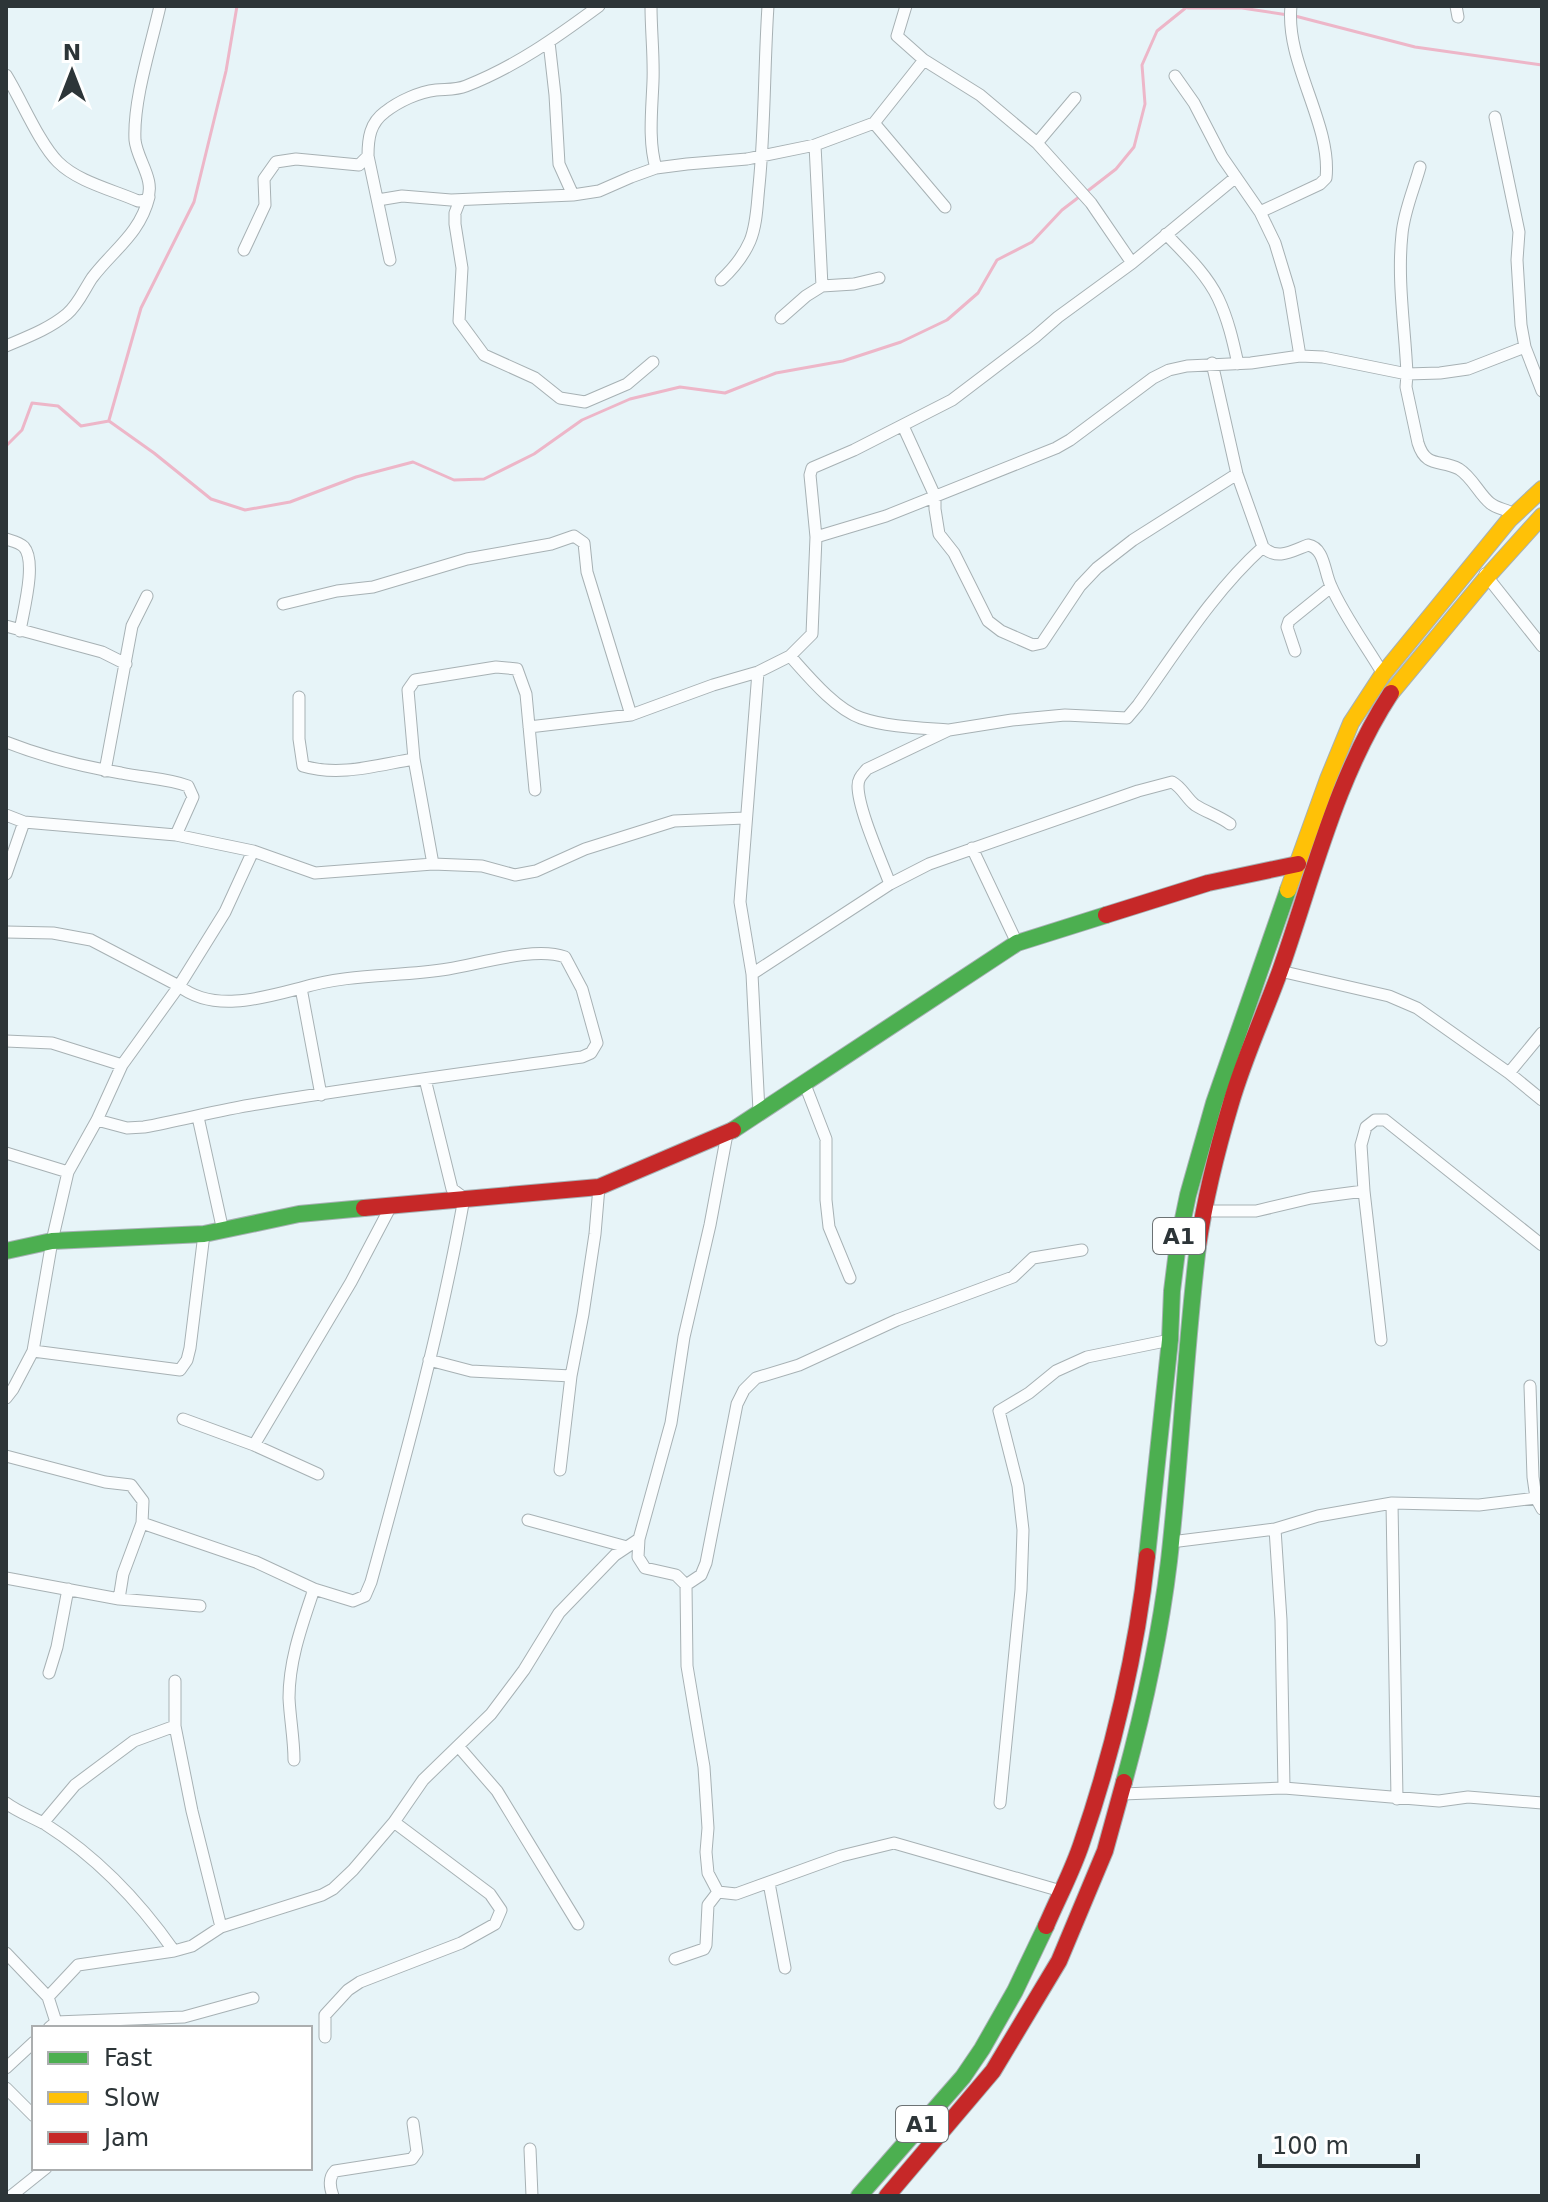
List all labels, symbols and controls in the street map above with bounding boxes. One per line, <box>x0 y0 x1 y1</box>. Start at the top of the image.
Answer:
north arrow <box>32 32 112 112</box>
text: N <box>63 40 81 65</box>
road number: A1 <box>1153 1218 1205 1254</box>
legend <box>32 2026 312 2170</box>
text: Fast <box>104 2044 152 2072</box>
text: Slow <box>104 2084 160 2112</box>
road number: A1 <box>896 2106 948 2142</box>
scale bar <box>1260 2118 1418 2168</box>
text: Jam <box>102 2124 149 2152</box>
text: 100 m <box>1272 2132 1349 2160</box>

